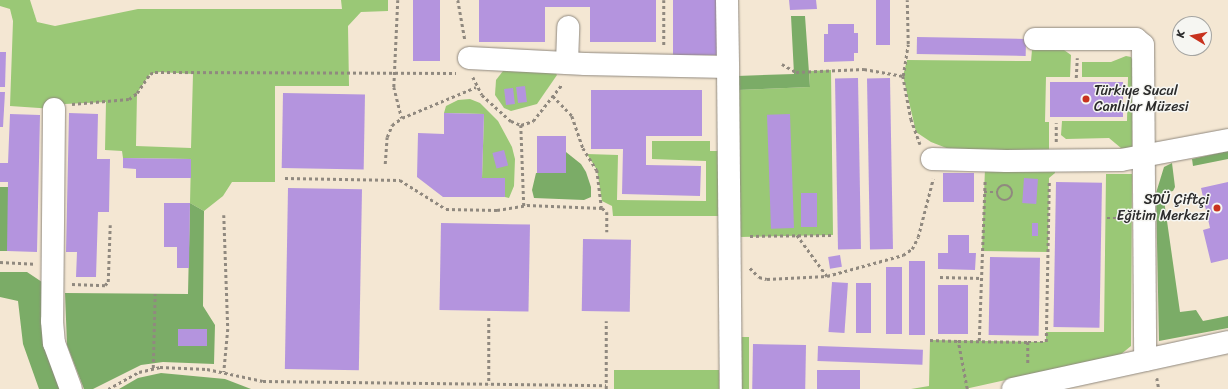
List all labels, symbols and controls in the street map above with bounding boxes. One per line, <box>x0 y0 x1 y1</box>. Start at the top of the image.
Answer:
north arrow <box>1172 16 1212 56</box>
text: K <box>1171 29 1191 39</box>
place label: Türkiye Sucul Canlılar Müzesi <box>1094 83 1189 116</box>
marker: Türkiye Sucul Canlılar Müzesi <box>1081 94 1091 104</box>
place label: SDÜ Çiftçi Eğitim Merkezi <box>1116 192 1209 224</box>
marker: SDÜ Çiftçi Eğitim Merkezi <box>1212 203 1222 213</box>

